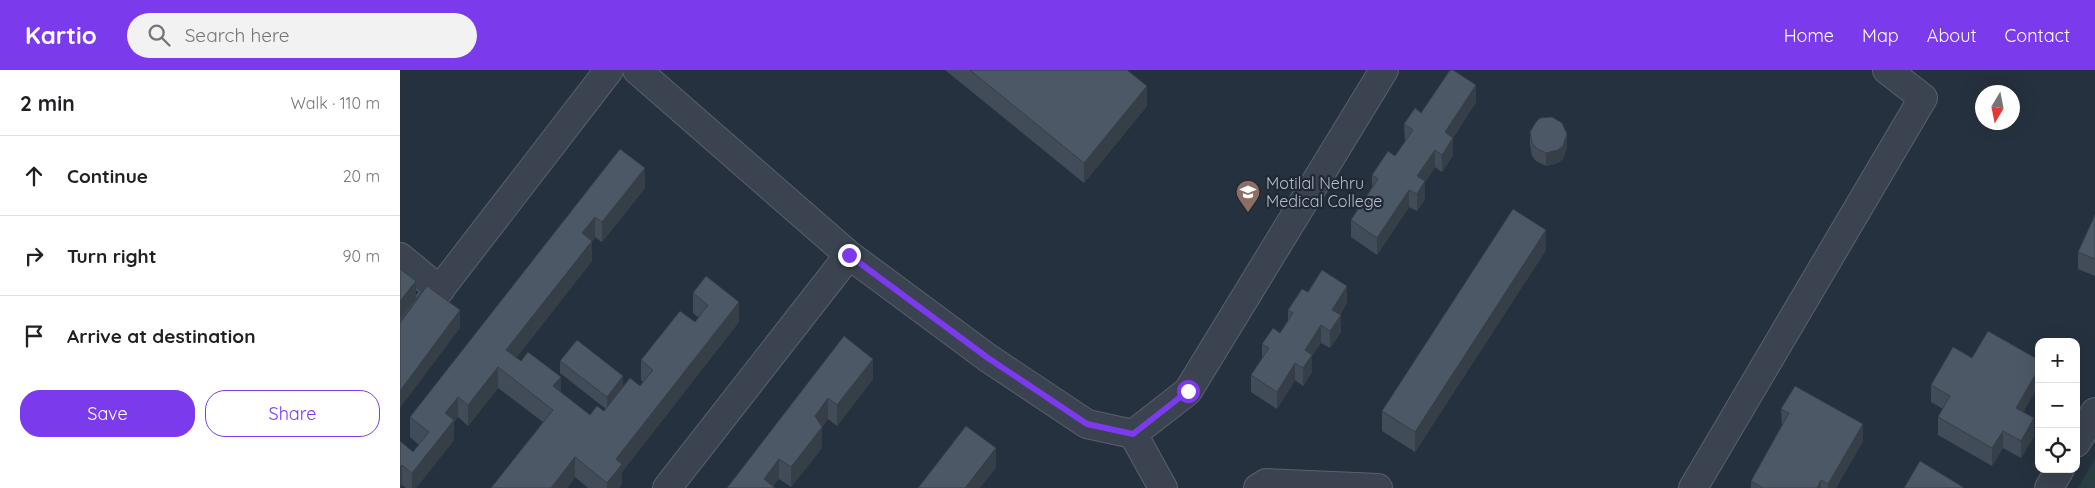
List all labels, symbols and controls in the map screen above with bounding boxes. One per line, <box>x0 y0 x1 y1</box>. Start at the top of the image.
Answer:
search box <box>127 13 477 58</box>
text: Kartio <box>25 20 97 50</box>
icon: search <box>145 21 173 49</box>
text: Search here <box>185 23 290 47</box>
text: Home <box>1784 24 1834 47</box>
text: Map <box>1862 24 1899 47</box>
text: About <box>1927 24 1977 47</box>
text: Contact <box>2005 24 2070 47</box>
north arrow <box>1975 85 2020 130</box>
text: 2 min <box>20 90 75 116</box>
text: Walk · 110 m <box>291 93 380 113</box>
icon: ahead <box>20 162 48 190</box>
text: Continue <box>67 164 148 188</box>
text: 20 m <box>343 166 380 186</box>
place label: Motilal Nehru Medical College <box>1266 173 1382 211</box>
school or university icon: Motilal Nehru Medical College <box>1235 179 1261 213</box>
icon: right <box>20 242 48 270</box>
text: Turn right <box>67 244 156 268</box>
route end <box>838 244 861 267</box>
text: 90 m <box>343 246 380 266</box>
icon: arrive <box>20 322 48 350</box>
text: Arrive at destination <box>67 324 256 348</box>
map controls <box>2035 338 2080 473</box>
button: + <box>2035 338 2080 383</box>
route start <box>1177 380 1200 403</box>
button: − <box>2035 383 2080 428</box>
button: Save <box>20 390 195 437</box>
button: Share <box>205 390 380 437</box>
button: locate <box>2035 428 2080 473</box>

